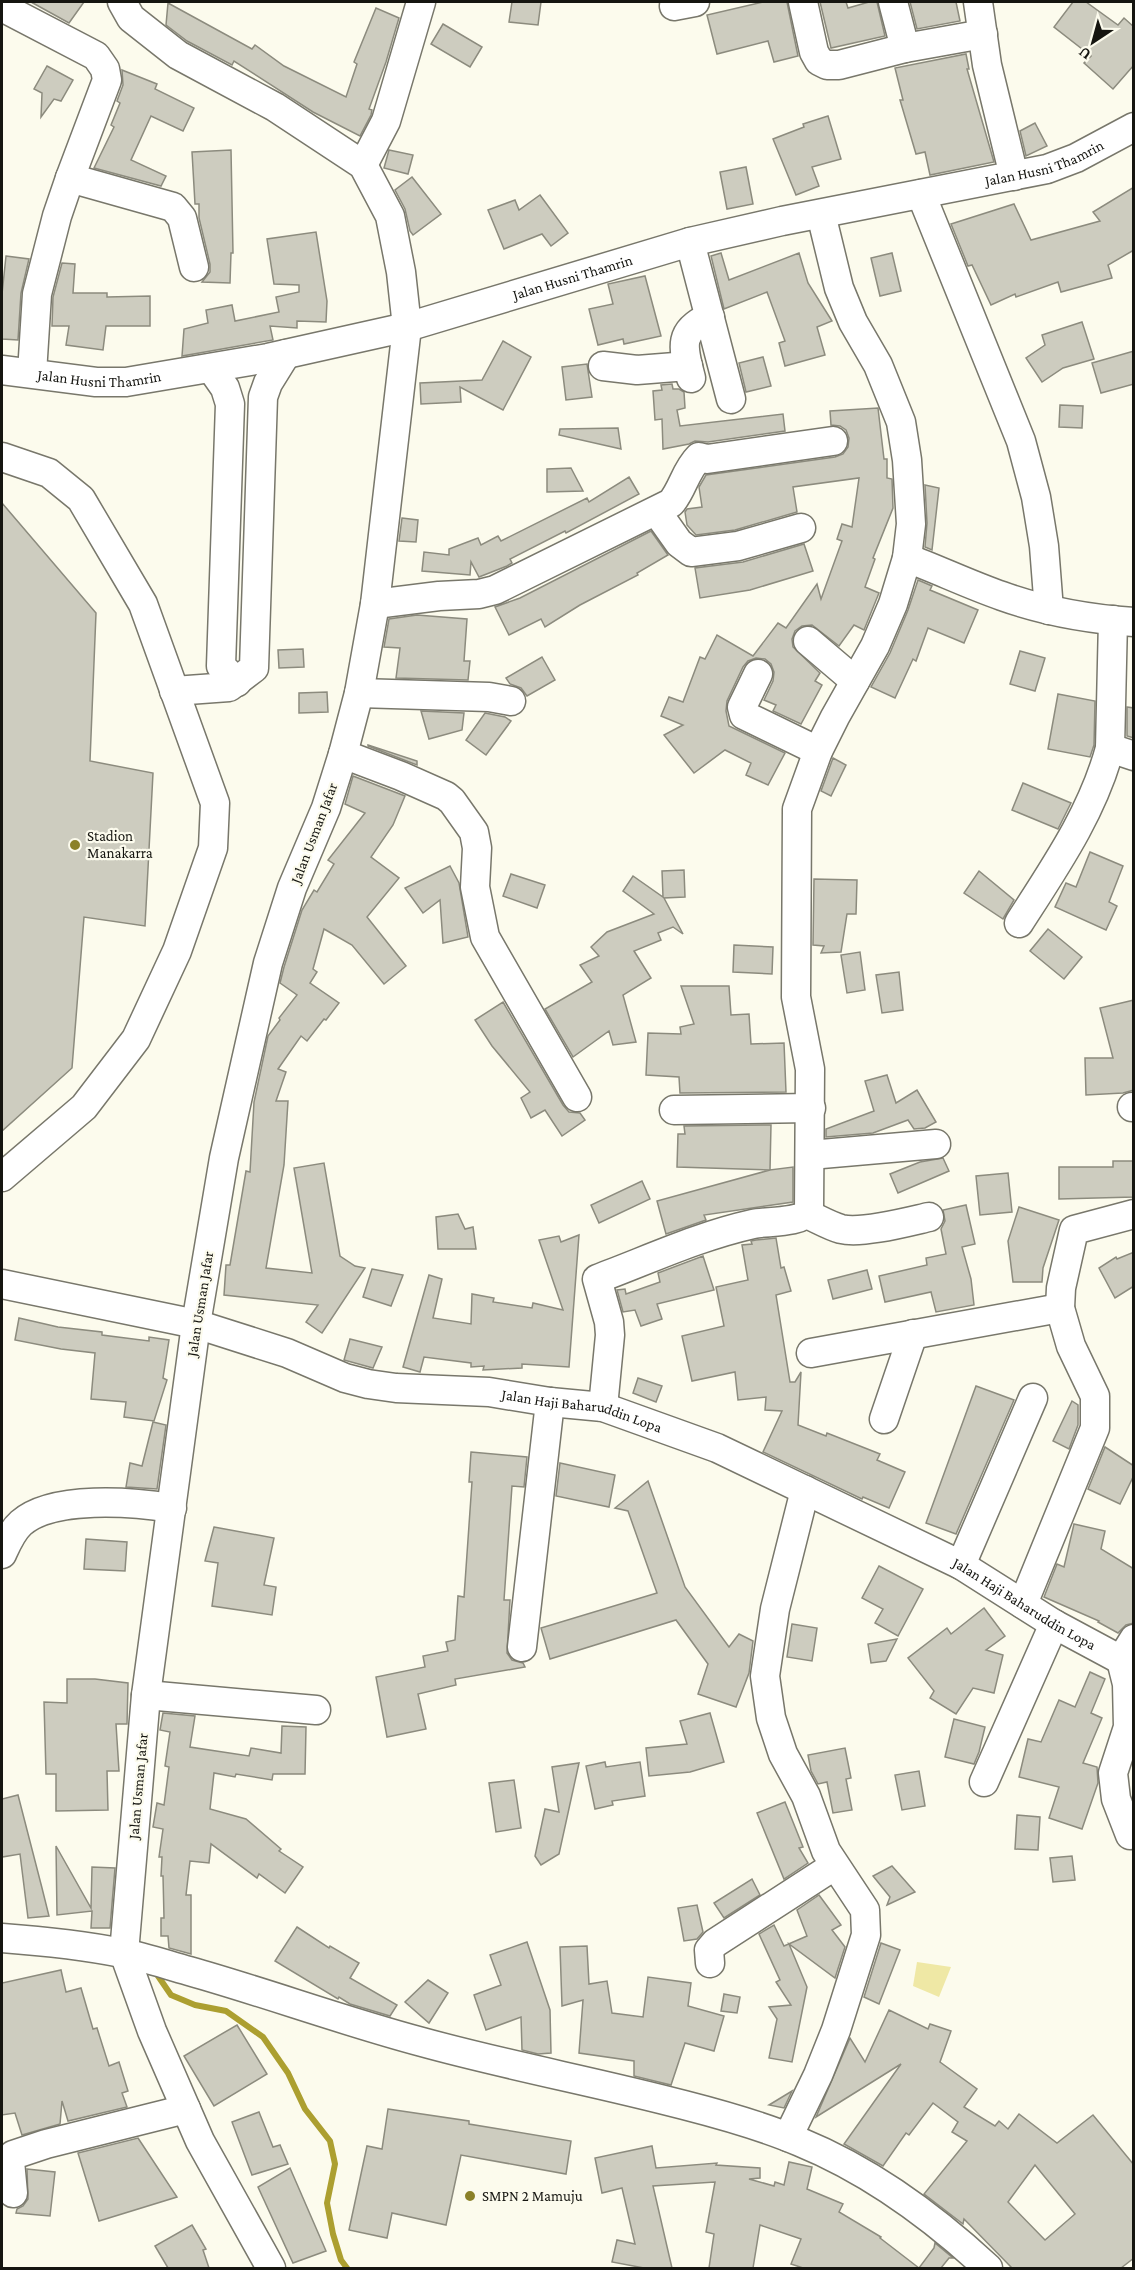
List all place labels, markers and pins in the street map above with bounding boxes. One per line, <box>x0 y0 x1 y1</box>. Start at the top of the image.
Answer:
place label: Stadion Manakarra <box>87 828 153 861</box>
marker: Stadion Manakarra <box>68 838 82 852</box>
place label: SMPN 2 Mamuju <box>482 2188 583 2205</box>
marker: SMPN 2 Mamuju <box>463 2189 477 2203</box>

